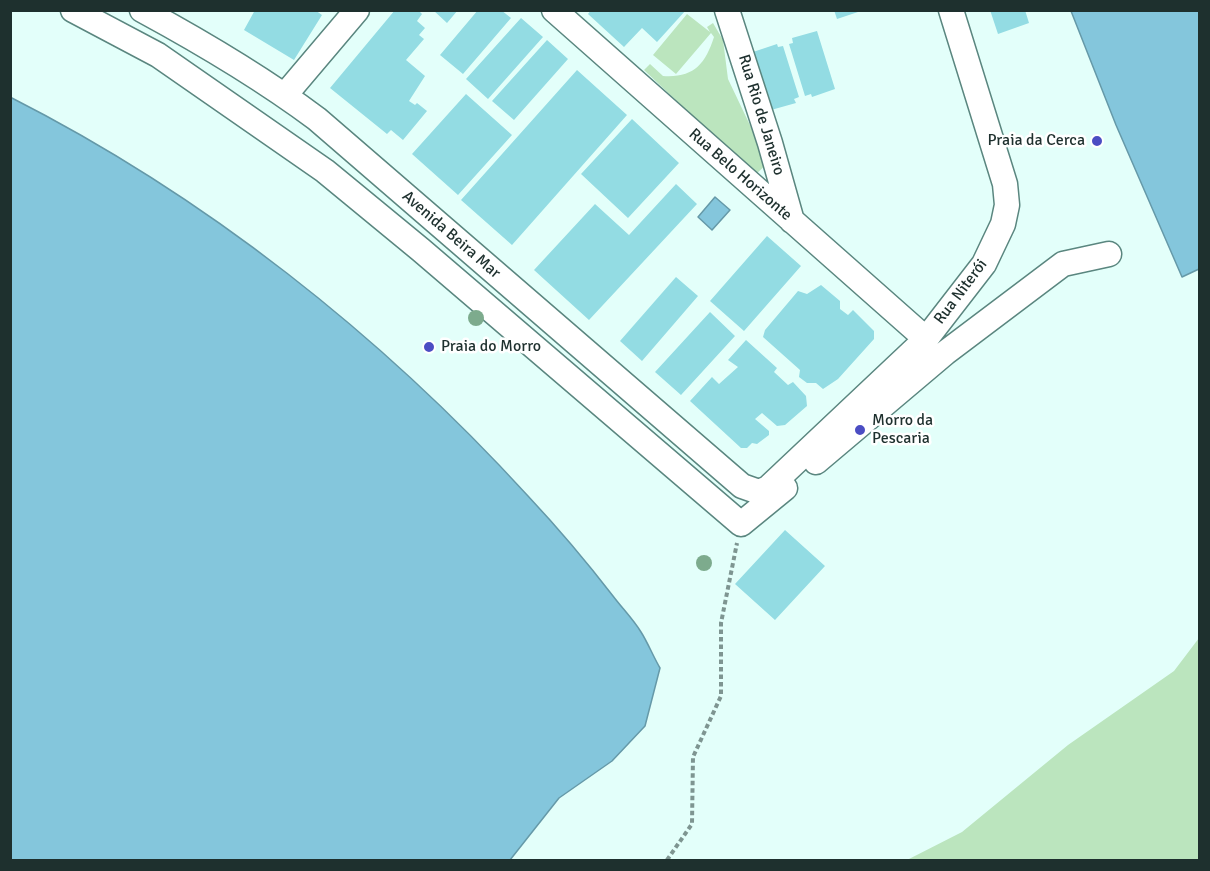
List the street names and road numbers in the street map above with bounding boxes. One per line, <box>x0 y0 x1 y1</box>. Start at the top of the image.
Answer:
street label: Rua Rio de Janeiro <box>734 52 788 178</box>
street label: Rua Belo Horizonte <box>684 125 796 225</box>
street label: Avenida Beira Mar <box>398 187 504 283</box>
street label: Rua Niterói <box>930 256 992 328</box>

